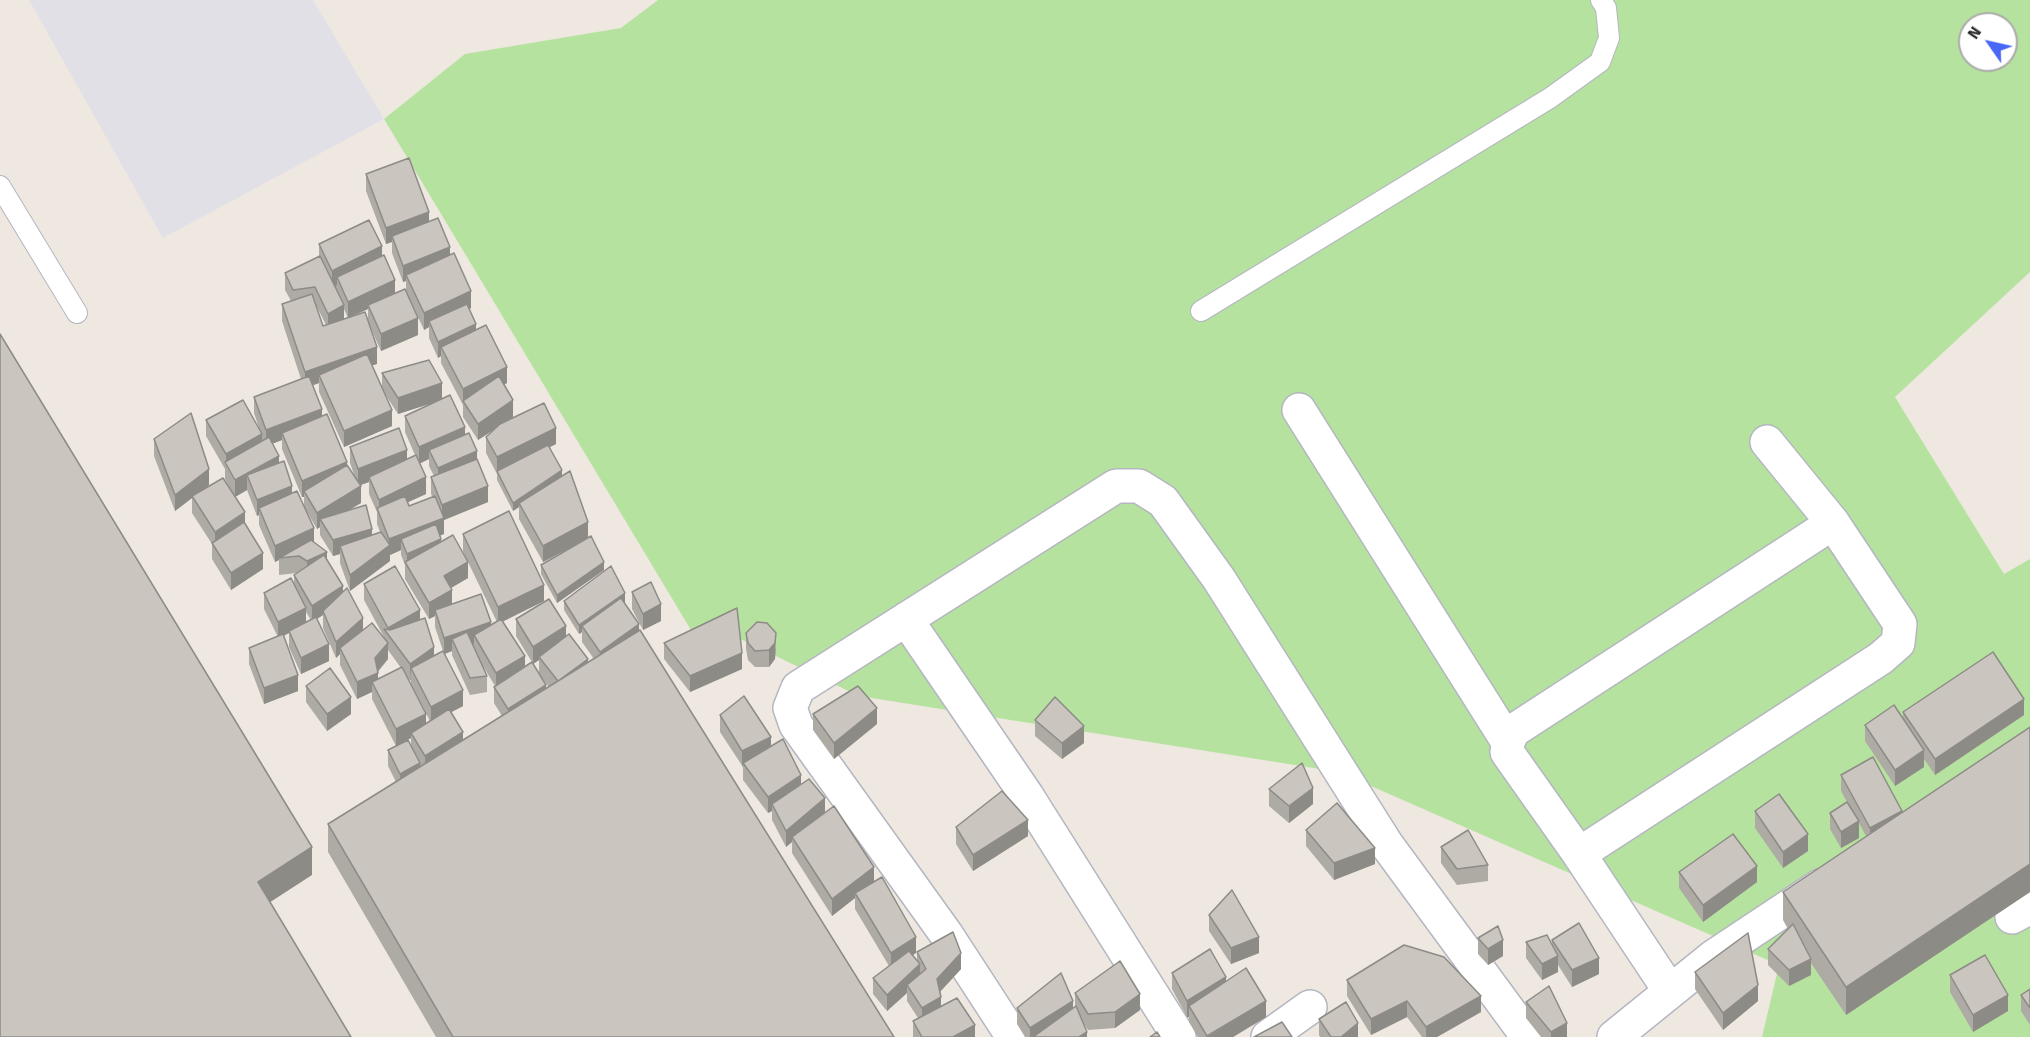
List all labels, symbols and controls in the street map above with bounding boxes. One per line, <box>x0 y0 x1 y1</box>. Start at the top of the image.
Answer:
north arrow <box>1958 12 2018 72</box>
text: N <box>1963 23 1985 42</box>

